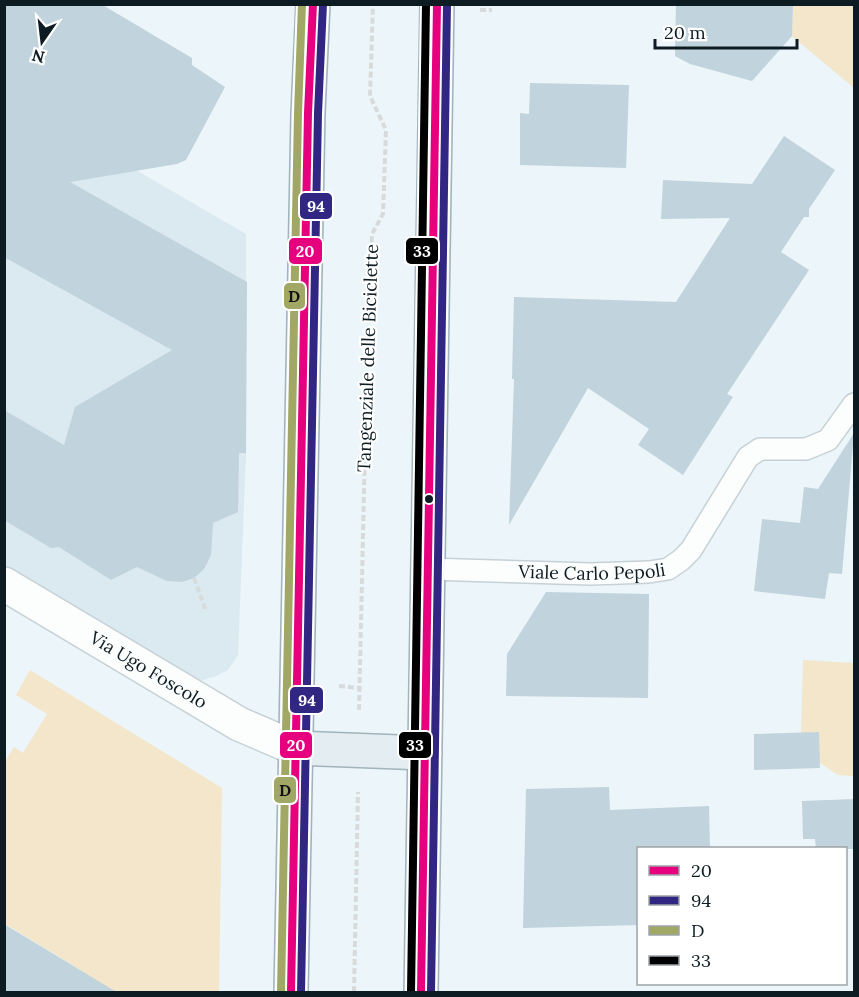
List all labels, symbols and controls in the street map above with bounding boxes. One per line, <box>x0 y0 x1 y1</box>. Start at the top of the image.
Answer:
north arrow <box>12 12 72 72</box>
scale bar <box>655 12 798 50</box>
text: 20 m <box>664 21 706 44</box>
text: N <box>30 45 47 68</box>
line badge: 94 <box>299 192 333 220</box>
text: 94 <box>307 196 325 216</box>
line badge: 20 <box>288 237 323 265</box>
line badge: 33 <box>405 237 439 265</box>
text: 20 <box>296 241 314 261</box>
text: 33 <box>413 241 431 261</box>
street label: Tangenziale delle Biciclette <box>352 243 383 472</box>
line badge: D <box>283 282 306 310</box>
text: D <box>288 286 300 306</box>
unlabelled marker <box>423 493 435 505</box>
street label: Viale Carlo Pepoli <box>517 558 667 585</box>
street label: Via Ugo Foscolo <box>85 625 211 713</box>
line badge: 94 <box>289 686 324 714</box>
text: 94 <box>298 690 316 710</box>
line badge: 20 <box>279 731 313 759</box>
line badge: 33 <box>398 731 432 759</box>
text: 20 <box>287 735 305 755</box>
text: 33 <box>406 735 424 755</box>
line badge: D <box>273 776 297 804</box>
text: D <box>279 780 291 800</box>
legend <box>637 847 847 985</box>
text: 20 <box>691 859 712 882</box>
text: 94 <box>691 889 711 912</box>
text: D <box>691 919 704 942</box>
text: 33 <box>691 949 711 972</box>

